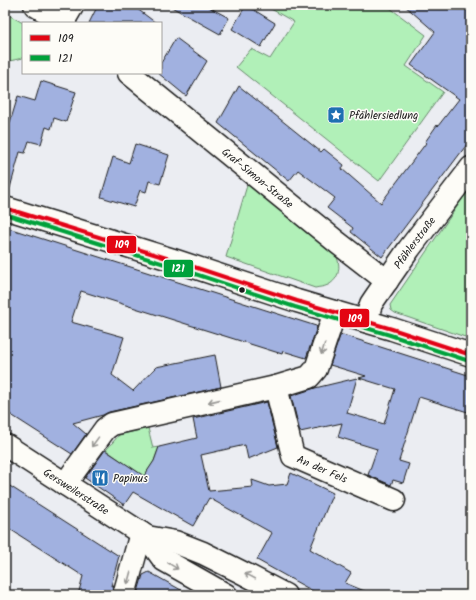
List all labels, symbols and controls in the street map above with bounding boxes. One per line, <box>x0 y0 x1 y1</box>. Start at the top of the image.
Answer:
legend <box>22 22 162 74</box>
text: 109 <box>58 29 74 48</box>
text: 121 <box>58 49 73 68</box>
place icon: Pfählersiedlung <box>326 105 346 125</box>
place label: Pfählersiedlung <box>349 107 418 125</box>
street label: Graf-Simon-Straße <box>217 144 297 213</box>
street label: Pfählerstraße <box>390 213 441 273</box>
line badge: 109 <box>106 235 137 254</box>
text: 109 <box>115 236 130 254</box>
line badge: 121 <box>163 259 194 278</box>
text: 121 <box>171 260 185 278</box>
unlabelled marker <box>237 285 247 295</box>
line badge: 109 <box>339 308 370 328</box>
text: 109 <box>348 310 363 328</box>
one-way arrow <box>319 343 326 356</box>
one-way arrow <box>208 397 221 405</box>
one-way arrow <box>91 436 99 447</box>
street label: An der Fels <box>294 451 350 489</box>
street label: Gersweilerstraße <box>39 464 112 520</box>
restaurant icon: Papinus <box>90 468 110 488</box>
place label: Papinus <box>113 470 148 488</box>
one-way arrow <box>167 562 179 570</box>
one-way arrow <box>125 571 132 584</box>
one-way arrow <box>244 572 256 580</box>

